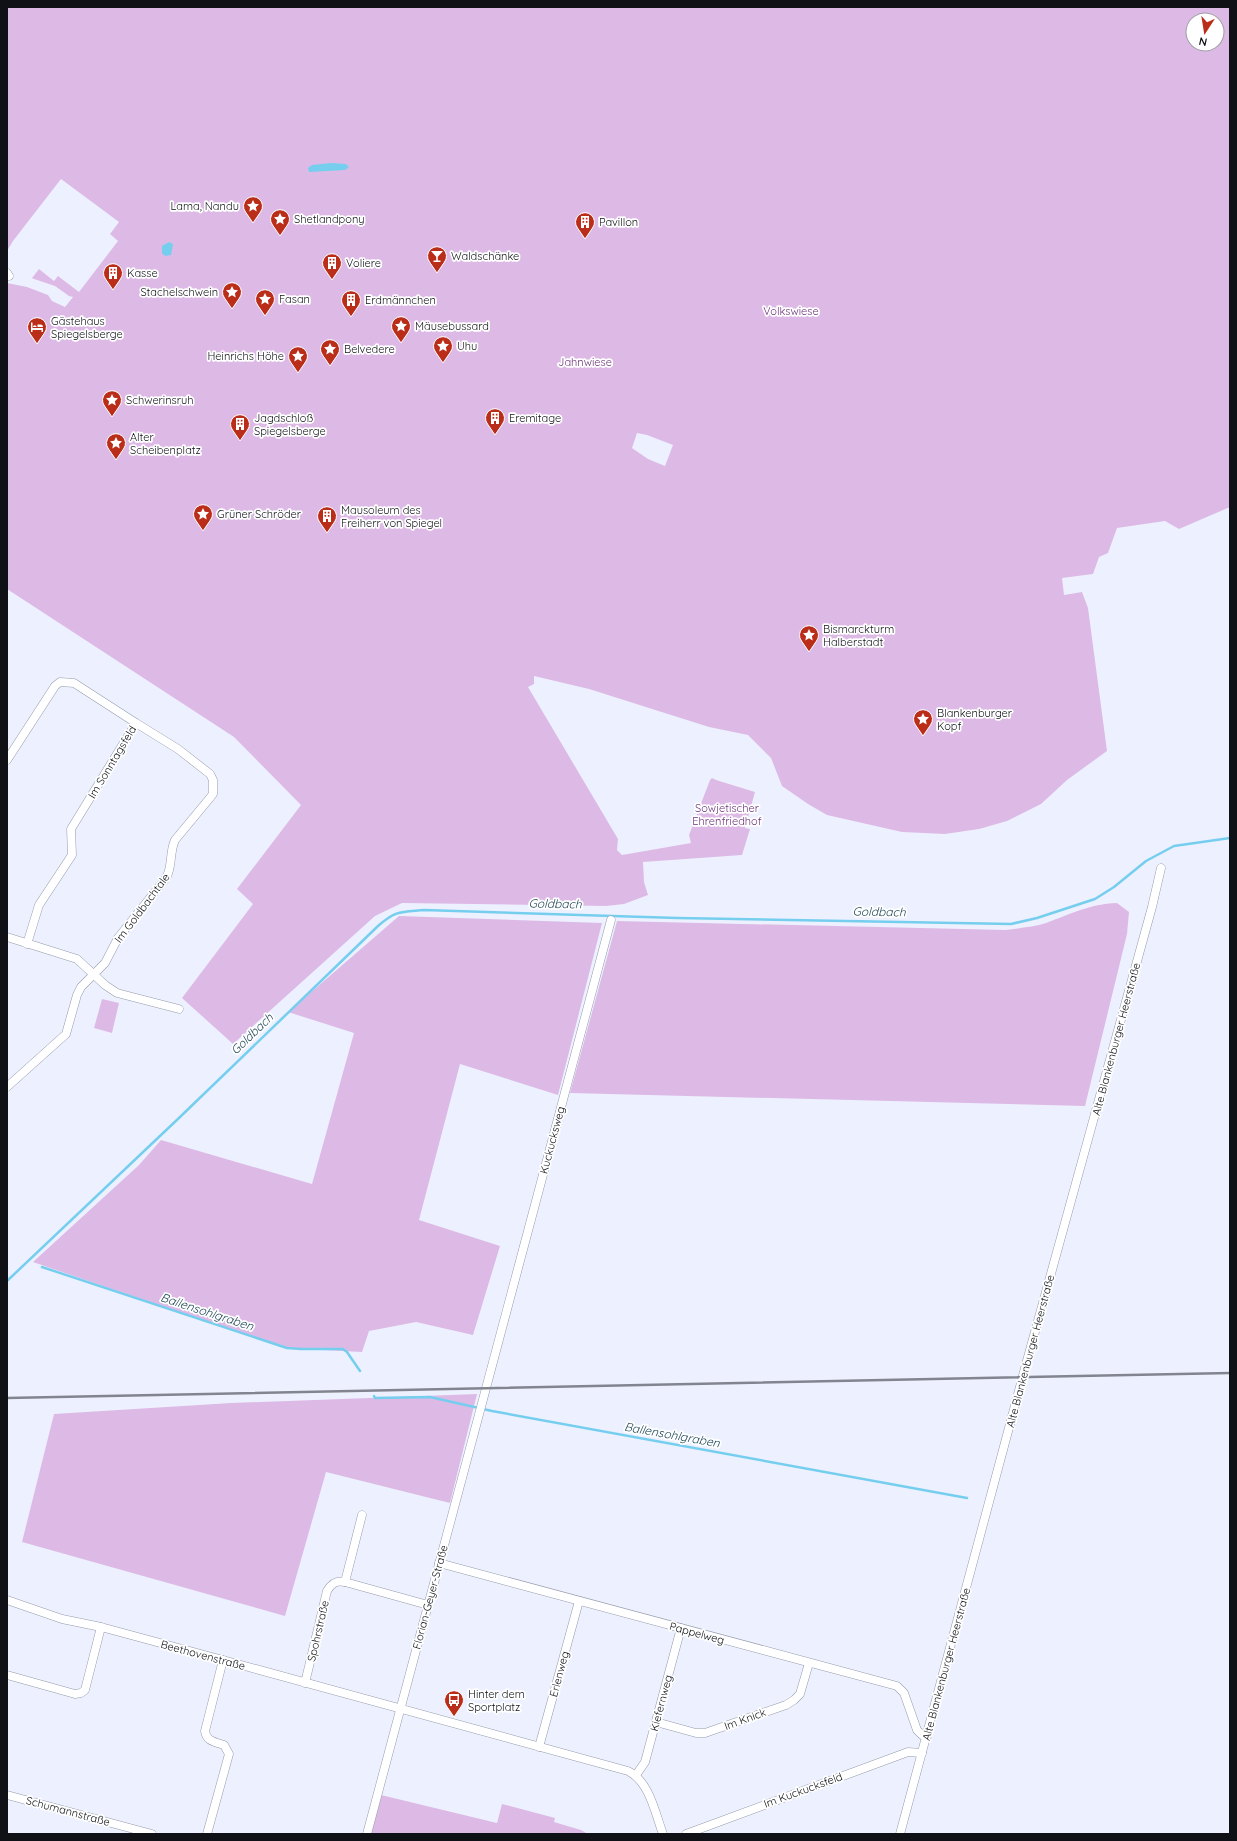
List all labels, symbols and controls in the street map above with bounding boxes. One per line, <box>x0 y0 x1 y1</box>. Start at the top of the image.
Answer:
north arrow <box>1185 12 1225 52</box>
text: N <box>1198 34 1208 49</box>
place icon: Lama, Nandu <box>242 195 264 223</box>
place label: Lama, Nandu <box>171 199 239 213</box>
place icon: Shetlandpony <box>269 208 291 236</box>
building icon: Pavillon <box>574 211 596 239</box>
place label: Shetlandpony <box>294 212 364 226</box>
place label: Pavillon <box>599 215 638 229</box>
bar icon: Waldschänke <box>426 245 448 273</box>
place label: Waldschänke <box>451 249 519 263</box>
building icon: Voliere <box>321 252 343 280</box>
place label: Voliere <box>346 256 381 270</box>
building icon: Kasse <box>102 262 124 290</box>
place label: Kasse <box>127 266 158 280</box>
place icon: Stachelschwein <box>221 281 243 309</box>
place label: Stachelschwein <box>140 285 218 299</box>
place icon: Fasan <box>254 288 276 316</box>
building icon: Erdmännchen <box>340 289 362 317</box>
place label: Fasan <box>279 292 310 306</box>
place label: Erdmännchen <box>365 293 436 307</box>
park label: Volkswiese <box>763 304 819 318</box>
place label: Gästehaus Spiegelsberge <box>51 314 123 341</box>
place icon: Mäusebussard <box>390 315 412 343</box>
hotel icon: Gästehaus Spiegelsberge <box>26 316 48 344</box>
place label: Mäusebussard <box>415 319 489 333</box>
place icon: Uhu <box>432 335 454 363</box>
place icon: Belvedere <box>319 338 341 366</box>
place label: Uhu <box>457 339 477 353</box>
place label: Belvedere <box>344 342 395 356</box>
place icon: Heinrichs Höhe <box>287 345 309 373</box>
place label: Heinrichs Höhe <box>207 349 284 363</box>
park label: Jahnwiese <box>558 355 612 369</box>
place icon: Schwerinsruh <box>101 389 123 417</box>
place label: Schwerinsruh <box>126 393 193 407</box>
building icon: Eremitage <box>484 407 506 435</box>
place label: Jagdschloß Spiegelsberge <box>254 411 326 438</box>
place label: Eremitage <box>509 411 561 425</box>
building icon: Jagdschloß Spiegelsberge <box>229 413 251 441</box>
place label: Alter Scheibenplatz <box>130 430 201 457</box>
place icon: Alter Scheibenplatz <box>105 432 127 460</box>
place icon: Grüner Schröder <box>192 503 214 531</box>
place label: Mausoleum des Freiherr von Spiegel <box>341 503 442 530</box>
building icon: Mausoleum des Freiherr von Spiegel <box>316 505 338 533</box>
place label: Grüner Schröder <box>217 507 302 521</box>
place label: Bismarckturm Halberstadt <box>823 622 894 649</box>
place icon: Bismarckturm Halberstadt <box>798 624 820 652</box>
place label: Blankenburger Kopf <box>937 706 1013 733</box>
place icon: Blankenburger Kopf <box>912 708 934 736</box>
street label: Im Sonntagsfeld <box>85 723 139 801</box>
park label: Sowjetischer Ehrenfriedhof <box>692 801 762 828</box>
street label: Im Goldbachtale <box>111 870 173 946</box>
water label: Goldbach <box>528 896 582 911</box>
water label: Goldbach <box>852 904 906 919</box>
street label: Alte Blankenburger Heerstraße <box>1089 961 1143 1117</box>
water label: Goldbach <box>227 1010 276 1057</box>
street label: Kuckucksweg <box>536 1105 568 1175</box>
street label: Alte Blankenburger Heerstraße <box>1003 1273 1057 1429</box>
water label: Ballensohlgraben <box>159 1289 256 1334</box>
water label: Ballensohlgraben <box>623 1419 722 1450</box>
street label: Florian-Geyer-Straße <box>409 1543 451 1651</box>
street label: Alte Blankenburger Heerstraße <box>919 1586 973 1742</box>
street label: Spohrstraße <box>304 1599 332 1663</box>
street label: Pappelweg <box>668 1619 726 1647</box>
street label: Beethovenstraße <box>159 1637 247 1673</box>
street label: Erlenweg <box>546 1650 572 1698</box>
street label: Kiefernweg <box>647 1673 675 1733</box>
place label: Hinter dem Sportplatz <box>468 1687 525 1714</box>
bus stop icon: Hinter dem Sportplatz <box>443 1689 465 1717</box>
street label: Im Knick <box>722 1705 768 1733</box>
street label: Im Kuckucksfeld <box>762 1769 844 1811</box>
street label: Schumannstraße <box>24 1793 112 1829</box>

